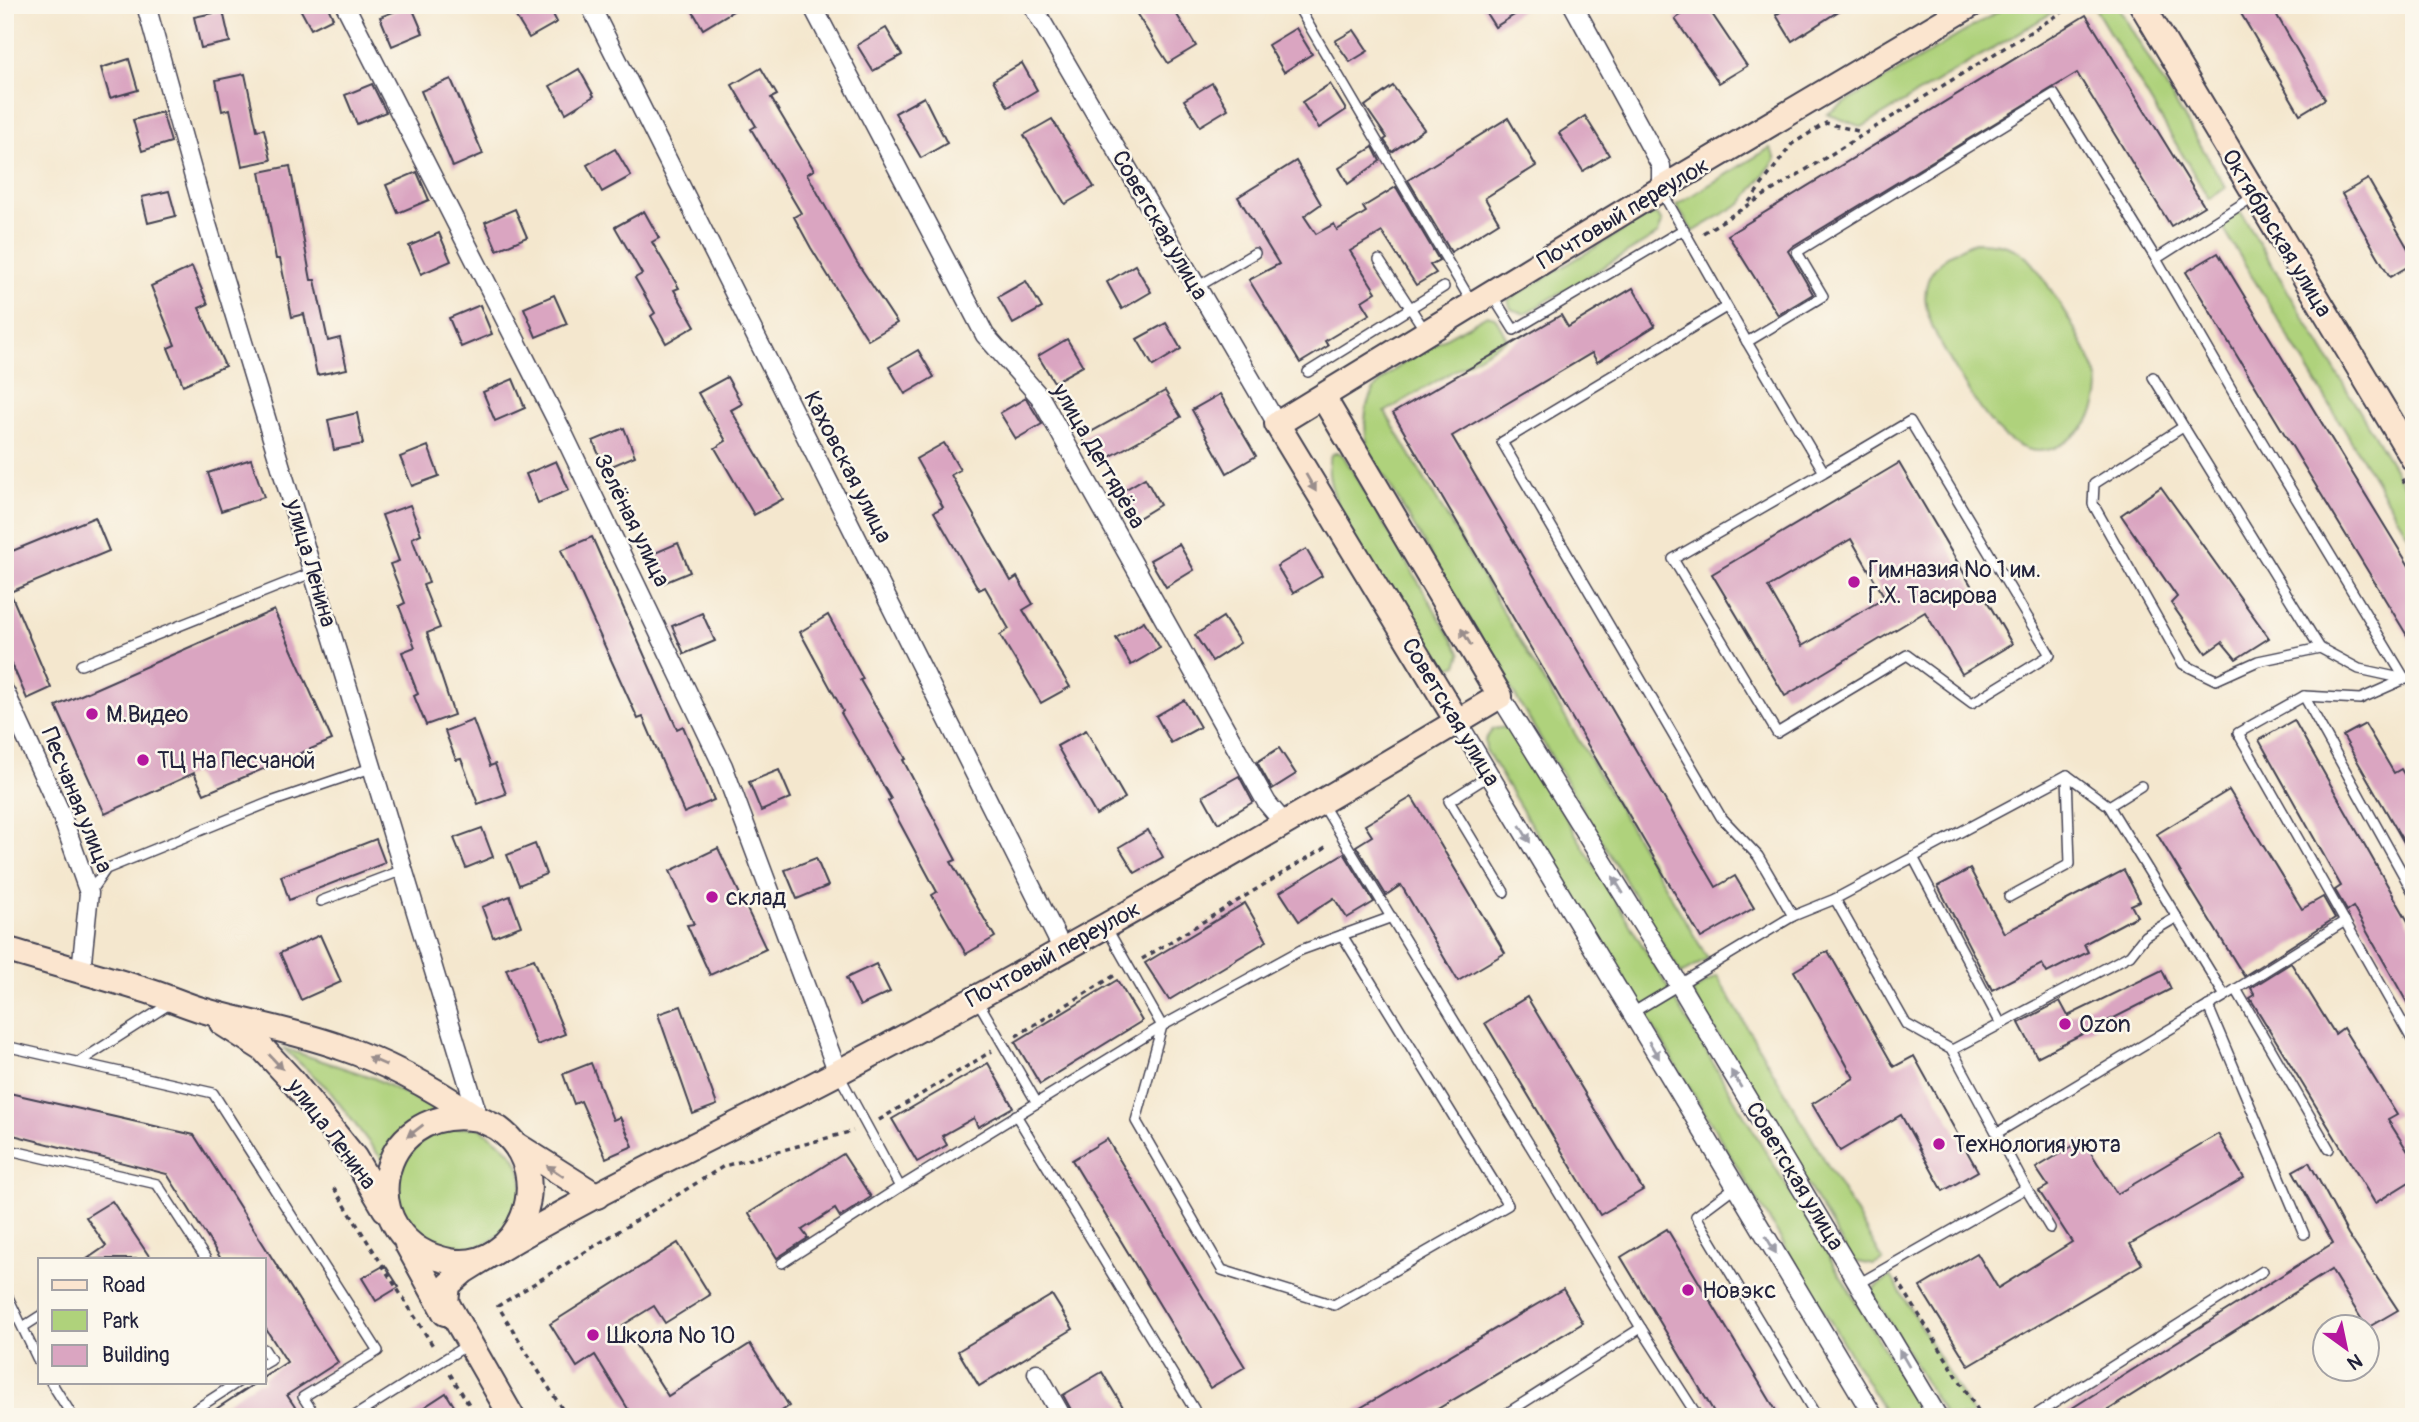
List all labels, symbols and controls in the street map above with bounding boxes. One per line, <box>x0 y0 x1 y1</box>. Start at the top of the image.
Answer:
street label: Октябрьская улица <box>2215 144 2339 322</box>
street label: Советская улица <box>1105 145 1215 305</box>
street label: Почтовый переулок <box>1532 150 1714 276</box>
street label: улица Дегтярёва <box>1045 377 1152 534</box>
street label: Каховская улица <box>797 386 899 548</box>
street label: Зелёная улица <box>587 449 677 591</box>
one-way arrow <box>1305 474 1317 493</box>
street label: улица Ленина <box>279 495 343 630</box>
place label: Гимназия № 1 им. Г.Х. Тасирова <box>1868 555 2041 610</box>
marker: Гимназия № 1 им. Г.Х. Тасирова <box>1846 574 1862 590</box>
one-way arrow <box>1459 628 1472 647</box>
street label: Советская улица <box>1395 633 1507 791</box>
place label: М.Видео <box>106 700 188 729</box>
marker: М.Видео <box>84 706 100 722</box>
street label: Песчаная улица <box>35 723 119 877</box>
place label: ТЦ На Песчаной <box>157 746 315 775</box>
marker: ТЦ На Песчаной <box>135 752 151 768</box>
one-way arrow <box>1518 824 1531 843</box>
one-way arrow <box>1611 875 1624 894</box>
place label: склад <box>726 883 786 912</box>
marker: склад <box>704 889 720 905</box>
street label: Почтовый переулок <box>961 894 1145 1014</box>
place label: Ozon <box>2079 1010 2131 1039</box>
marker: Ozon <box>2057 1016 2073 1032</box>
one-way arrow <box>1648 1040 1660 1060</box>
one-way arrow <box>268 1053 284 1071</box>
one-way arrow <box>367 1055 388 1066</box>
one-way arrow <box>1730 1069 1743 1088</box>
street label: улица Ленина <box>280 1072 383 1195</box>
street label: Советская улица <box>1739 1097 1851 1255</box>
one-way arrow <box>406 1124 424 1139</box>
place label: Технология уюта <box>1953 1130 2121 1159</box>
marker: Технология уюта <box>1931 1136 1947 1152</box>
one-way arrow <box>546 1164 564 1178</box>
one-way arrow <box>1765 1236 1778 1255</box>
legend <box>38 1258 266 1384</box>
text: Road <box>102 1272 146 1299</box>
place label: Новэкс <box>1702 1276 1776 1305</box>
marker: Новэкс <box>1680 1282 1696 1298</box>
text: Park <box>102 1308 139 1335</box>
north arrow <box>2310 1314 2380 1384</box>
place label: Школа № 10 <box>607 1321 735 1350</box>
marker: Школа № 10 <box>585 1327 601 1343</box>
text: Building <box>102 1342 169 1369</box>
one-way arrow <box>1898 1348 1910 1367</box>
text: N <box>2343 1348 2367 1375</box>

